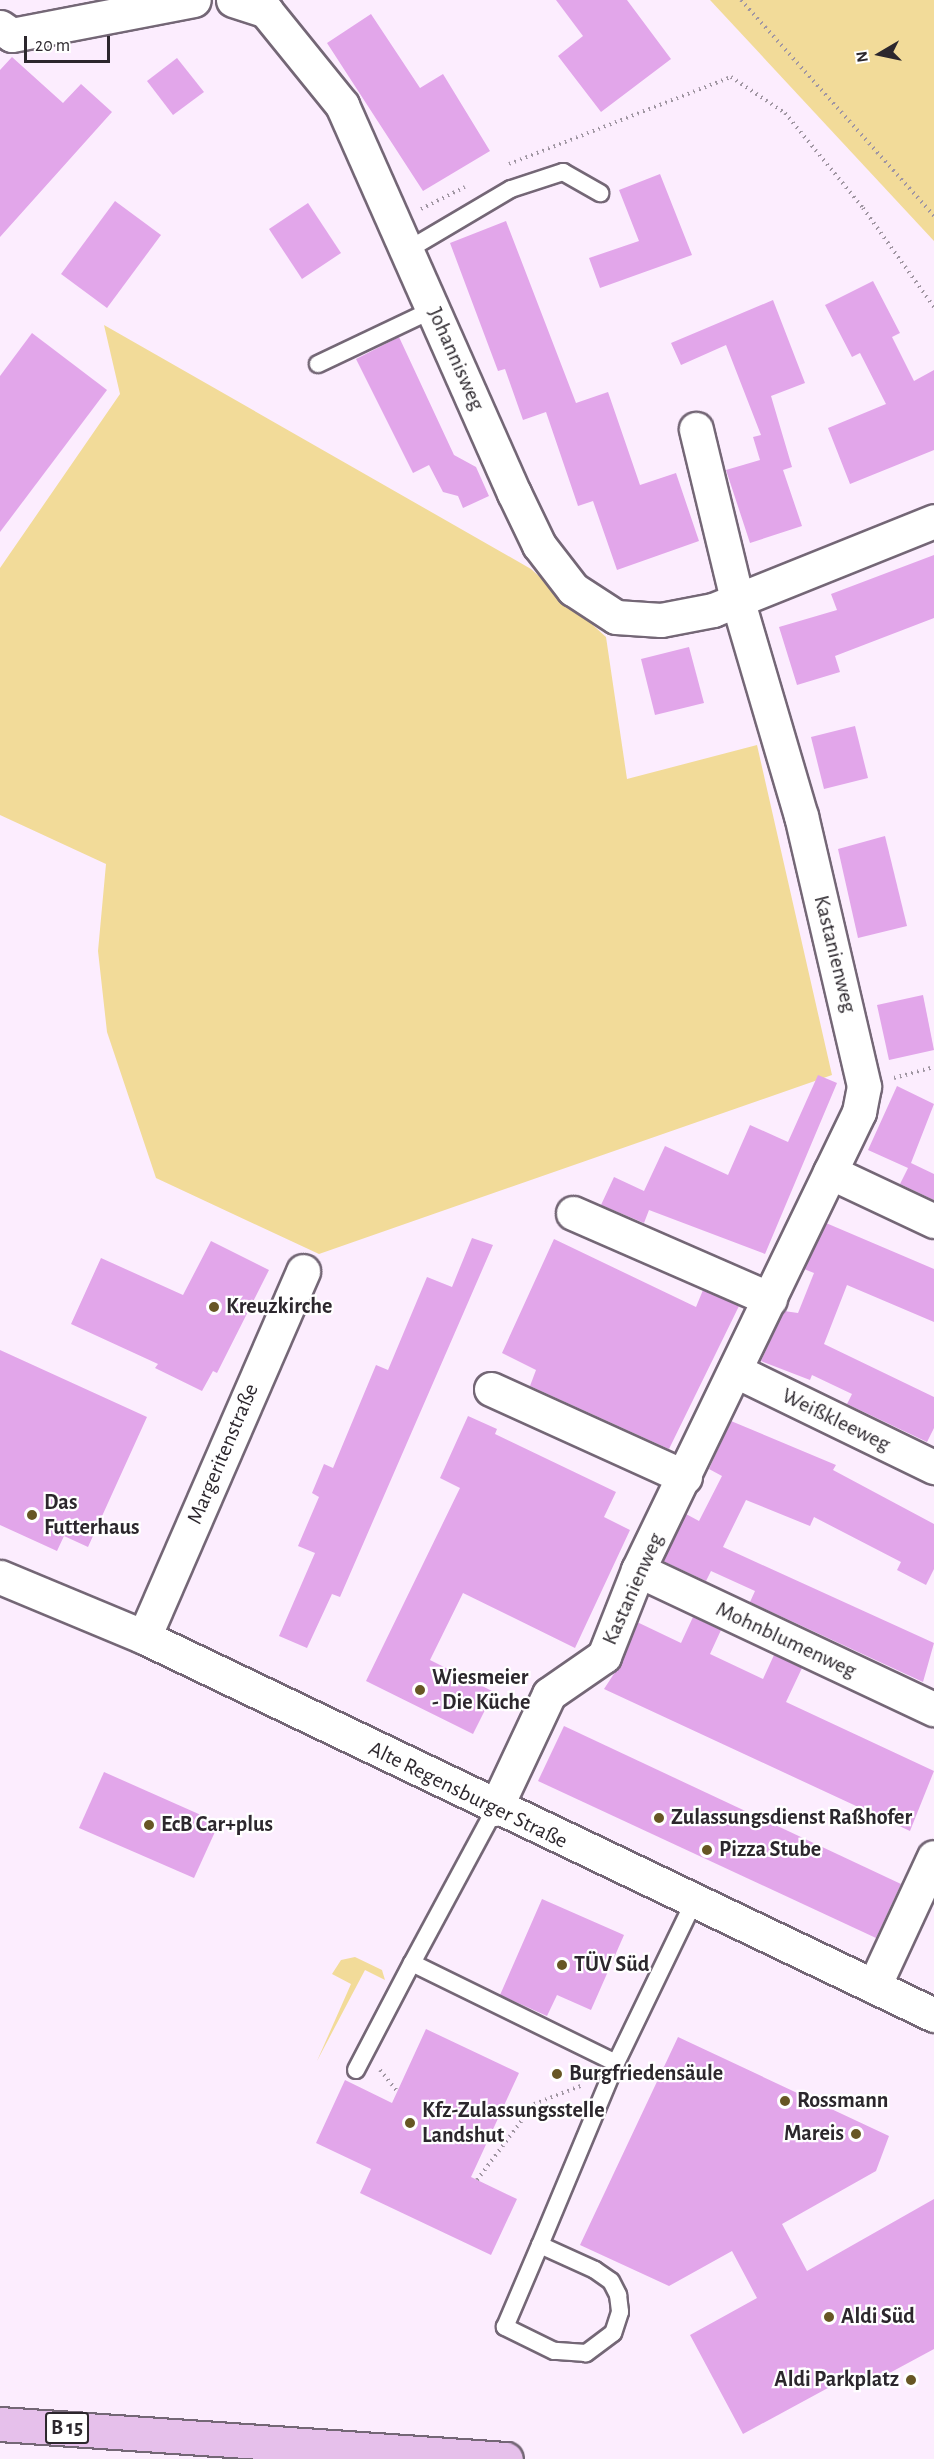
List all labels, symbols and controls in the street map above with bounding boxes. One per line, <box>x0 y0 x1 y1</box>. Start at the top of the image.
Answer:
scale bar <box>27 24 112 62</box>
north arrow <box>850 24 910 84</box>
text: 20 m <box>35 37 70 55</box>
text: N <box>853 50 871 64</box>
street label: Johannisweg <box>422 304 490 414</box>
street label: Kastanienweg <box>808 893 862 1015</box>
place label: Kreuzkirche <box>226 1294 332 1320</box>
marker: Kreuzkirche <box>207 1300 221 1314</box>
street label: Margeritenstraße <box>182 1380 264 1528</box>
street label: Weißkleeweg <box>777 1382 895 1458</box>
place label: Das Futterhaus <box>44 1489 140 1540</box>
marker: Das Futterhaus <box>25 1508 39 1522</box>
street label: Kastanienweg <box>597 1529 669 1649</box>
street label: Mohnblumenweg <box>712 1596 860 1684</box>
place label: Wiesmeier - Die Küche <box>432 1664 530 1716</box>
marker: Wiesmeier - Die Küche <box>413 1683 427 1697</box>
street label: Alte Regensburger Straße <box>364 1735 572 1855</box>
place label: Zulassungsdienst Raßhofer <box>671 1805 912 1831</box>
marker: Zulassungsdienst Raßhofer <box>652 1811 666 1825</box>
place label: EcB Car+plus <box>161 1812 273 1838</box>
marker: EcB Car+plus <box>142 1818 156 1832</box>
place label: Pizza Stube <box>719 1837 821 1863</box>
marker: Pizza Stube <box>700 1843 714 1857</box>
place label: TÜV Süd <box>574 1952 649 1978</box>
marker: TÜV Süd <box>555 1958 569 1972</box>
place label: Burgfriedensäule <box>569 2061 723 2087</box>
marker: Burgfriedensäule <box>550 2067 564 2081</box>
place label: Rossmann <box>797 2088 888 2114</box>
marker: Rossmann <box>778 2094 792 2108</box>
place label: Kfz-Zulassungsstelle Landshut <box>422 2097 605 2148</box>
marker: Kfz-Zulassungsstelle Landshut <box>403 2116 417 2130</box>
place label: Mareis <box>784 2121 844 2147</box>
marker: Mareis <box>849 2127 863 2141</box>
place label: Aldi Süd <box>841 2304 915 2330</box>
marker: Aldi Süd <box>822 2310 836 2324</box>
place label: Aldi Parkplatz <box>774 2367 899 2393</box>
marker: Aldi Parkplatz <box>904 2373 918 2387</box>
road number: B 15 <box>44 2410 90 2446</box>

